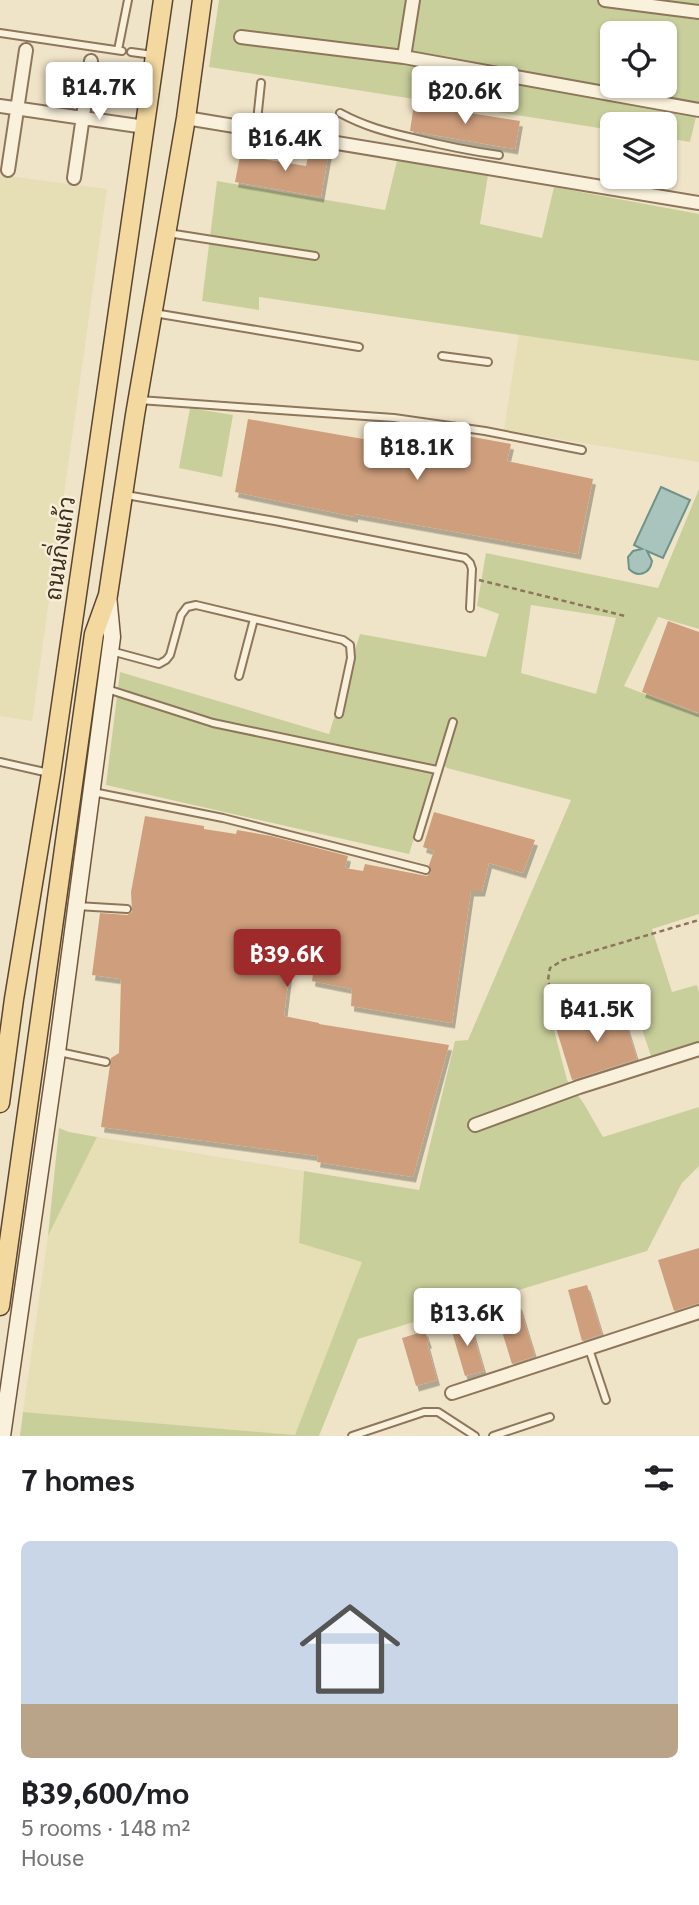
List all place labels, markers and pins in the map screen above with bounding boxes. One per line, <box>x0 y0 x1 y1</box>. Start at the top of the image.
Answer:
pin: ฿14.7K <box>42 62 156 122</box>
pin: ฿20.6K <box>408 66 522 126</box>
pin: ฿16.4K <box>228 114 342 173</box>
pin: ฿18.1K <box>360 422 474 482</box>
pin: ฿39.6K <box>230 930 344 989</box>
pin: ฿41.5K <box>540 984 654 1044</box>
pin: ฿13.6K <box>410 1288 524 1348</box>

